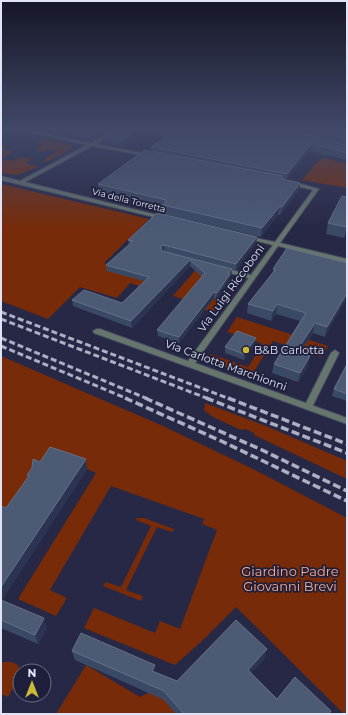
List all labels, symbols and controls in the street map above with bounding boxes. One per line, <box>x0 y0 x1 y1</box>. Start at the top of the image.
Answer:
street label: Via della Torretta <box>91 186 167 214</box>
street label: Via Luigi Riccoboni <box>195 242 267 334</box>
street label: Via Carlotta Marchionni <box>163 336 289 394</box>
place label: B&B Carlotta <box>254 343 324 357</box>
marker: B&B Carlotta <box>241 345 251 355</box>
park label: Giardino Padre Giovanni Brevi <box>241 563 339 594</box>
north arrow <box>12 663 52 703</box>
text: N <box>28 666 36 680</box>

